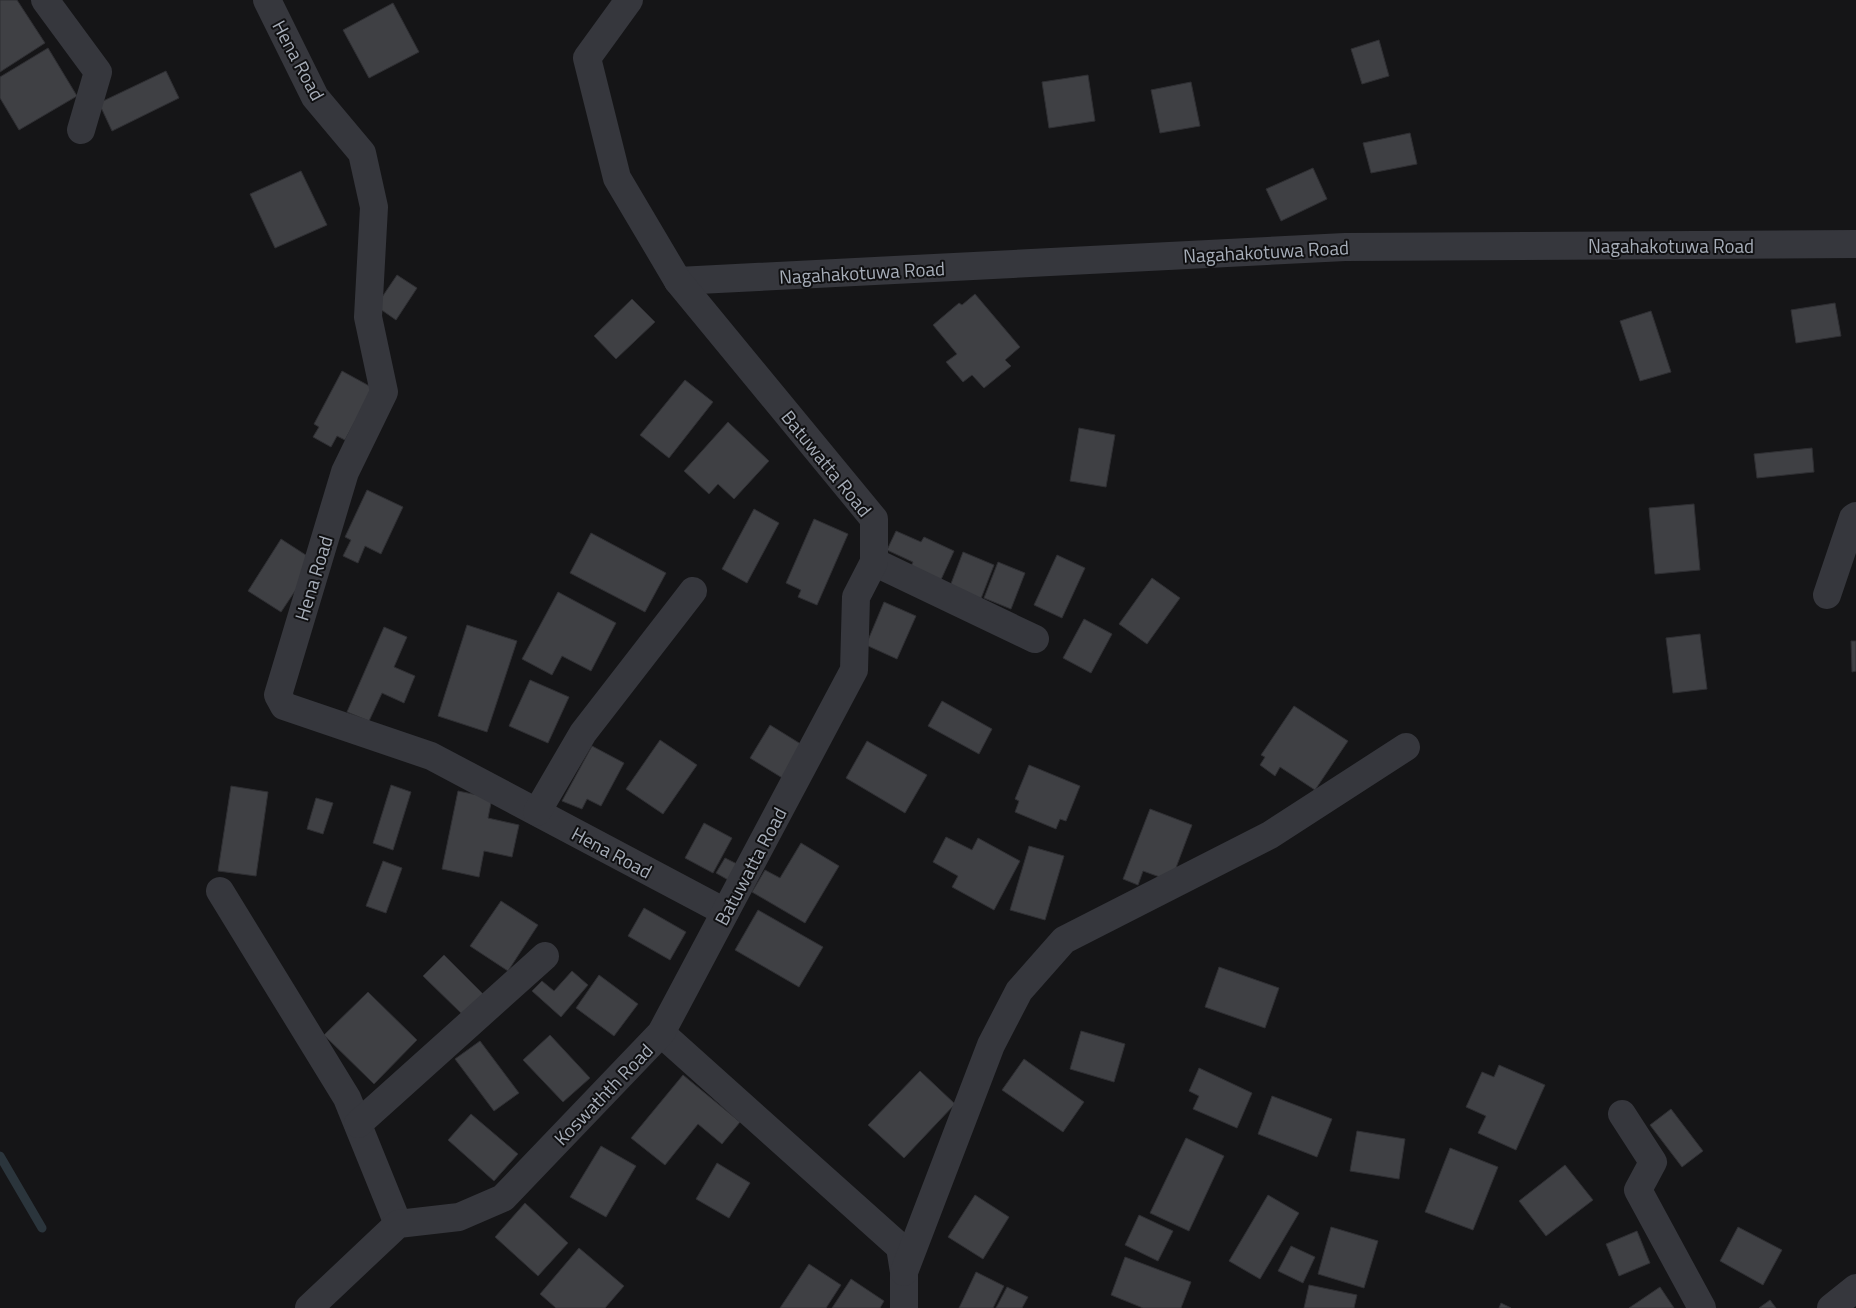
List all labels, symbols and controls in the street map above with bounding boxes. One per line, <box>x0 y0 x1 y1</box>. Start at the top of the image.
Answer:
street label: Hena Road <box>266 15 332 105</box>
street label: Nagahakotuwa Road <box>1588 231 1754 260</box>
street label: Nagahakotuwa Road <box>1182 232 1350 270</box>
street label: Nagahakotuwa Road <box>778 253 946 291</box>
street label: Batuwatta Road <box>775 403 879 523</box>
street label: Hena Road <box>286 532 340 624</box>
street label: Batuwatta Road <box>707 802 793 930</box>
street label: Hena Road <box>567 819 657 885</box>
street label: Koswathth Road <box>547 1036 659 1152</box>

